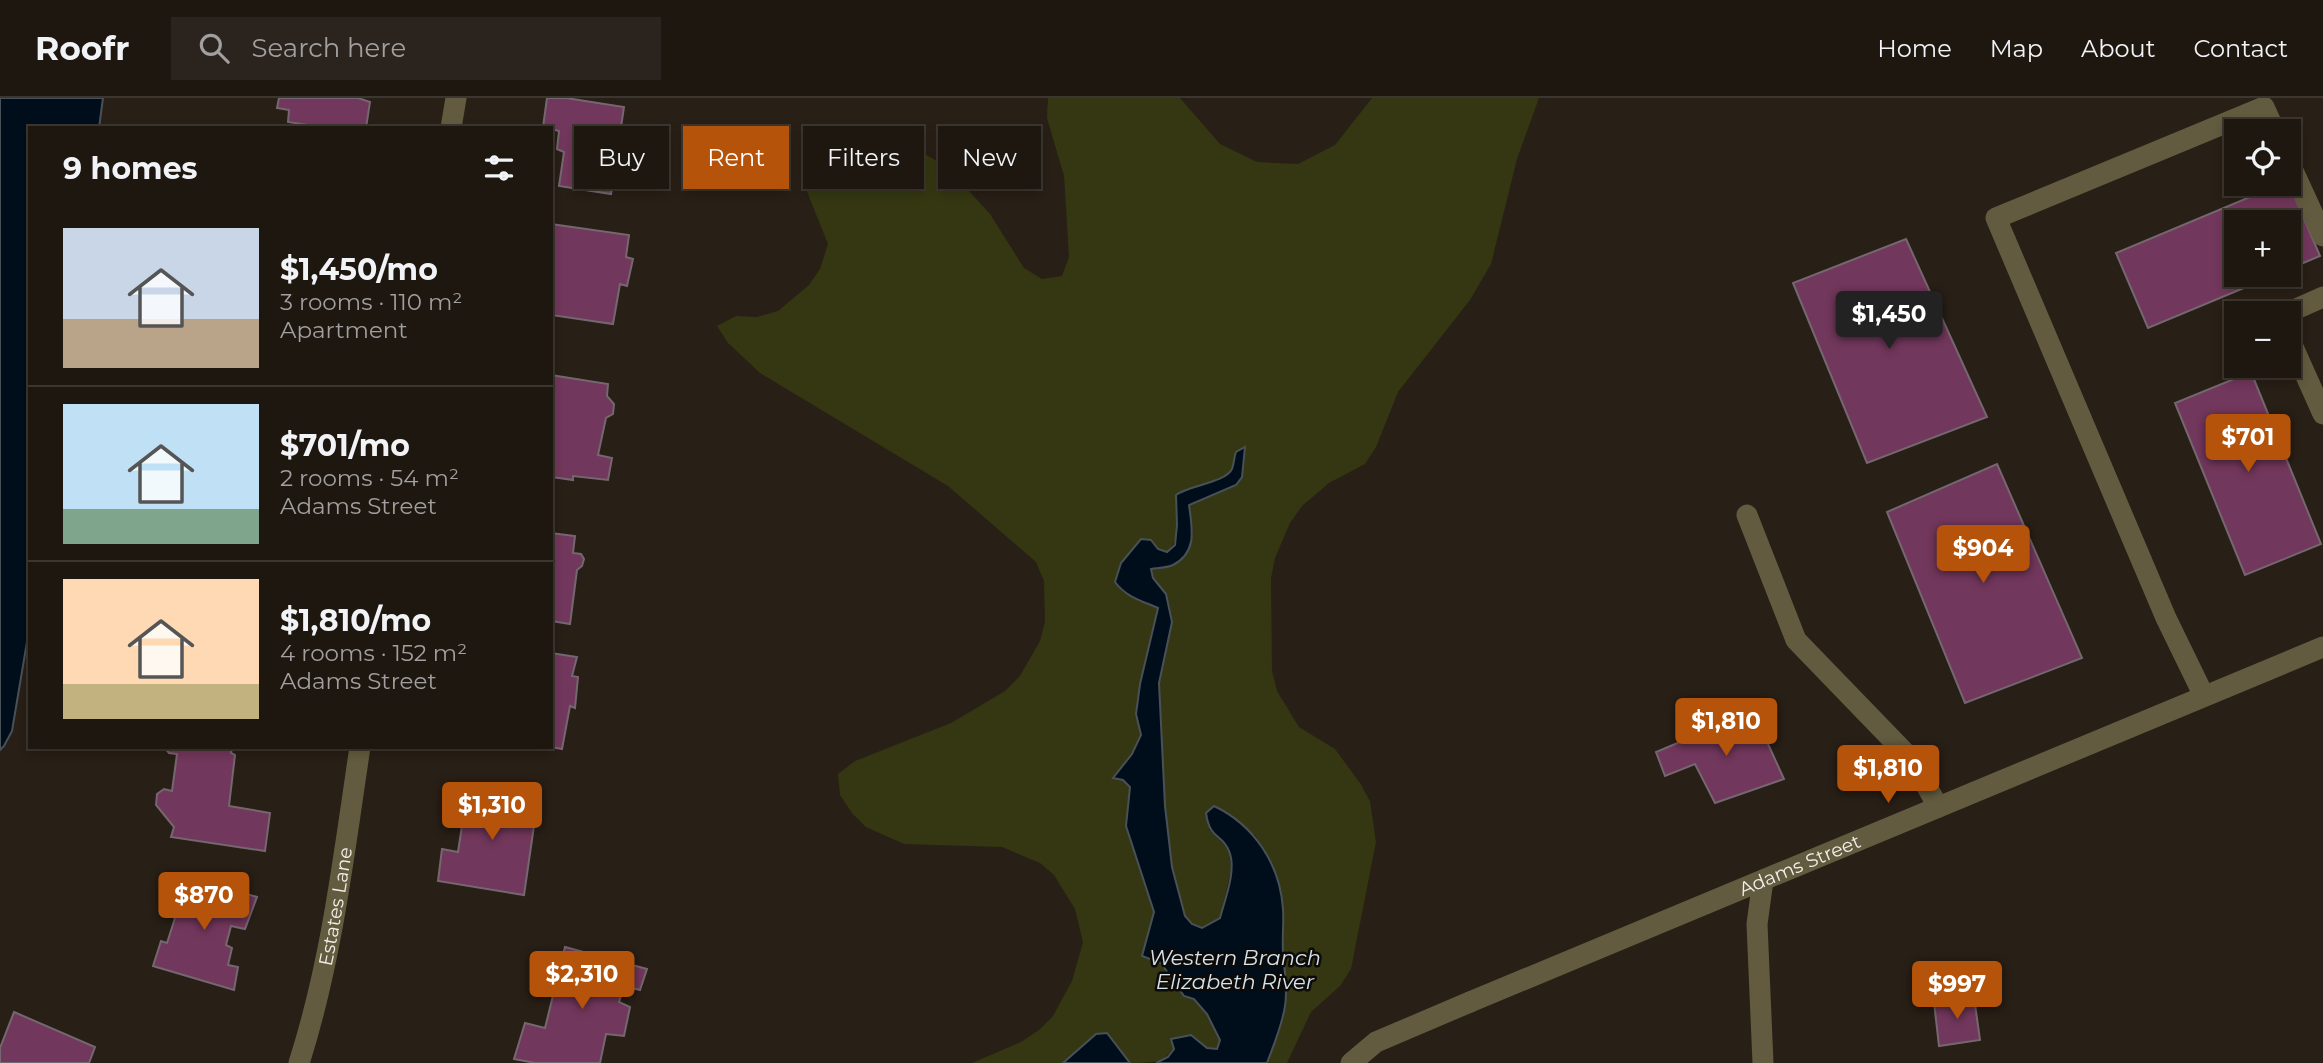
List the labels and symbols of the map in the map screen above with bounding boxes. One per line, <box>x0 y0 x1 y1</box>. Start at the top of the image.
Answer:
pin: $1,450 <box>1832 292 1946 351</box>
pin: $701 <box>2207 414 2289 474</box>
pin: $904 <box>1942 526 2024 585</box>
pin: $1,810 <box>1669 698 1783 758</box>
pin: $1,810 <box>1831 746 1945 805</box>
pin: $1,310 <box>435 782 549 842</box>
street label: Adams Street <box>1736 830 1864 901</box>
street label: Estates Lane <box>314 845 357 968</box>
pin: $870 <box>163 872 245 932</box>
water label: Western Branch Elizabeth River <box>1149 945 1321 994</box>
pin: $2,310 <box>525 951 639 1011</box>
pin: $997 <box>1916 962 1998 1021</box>

